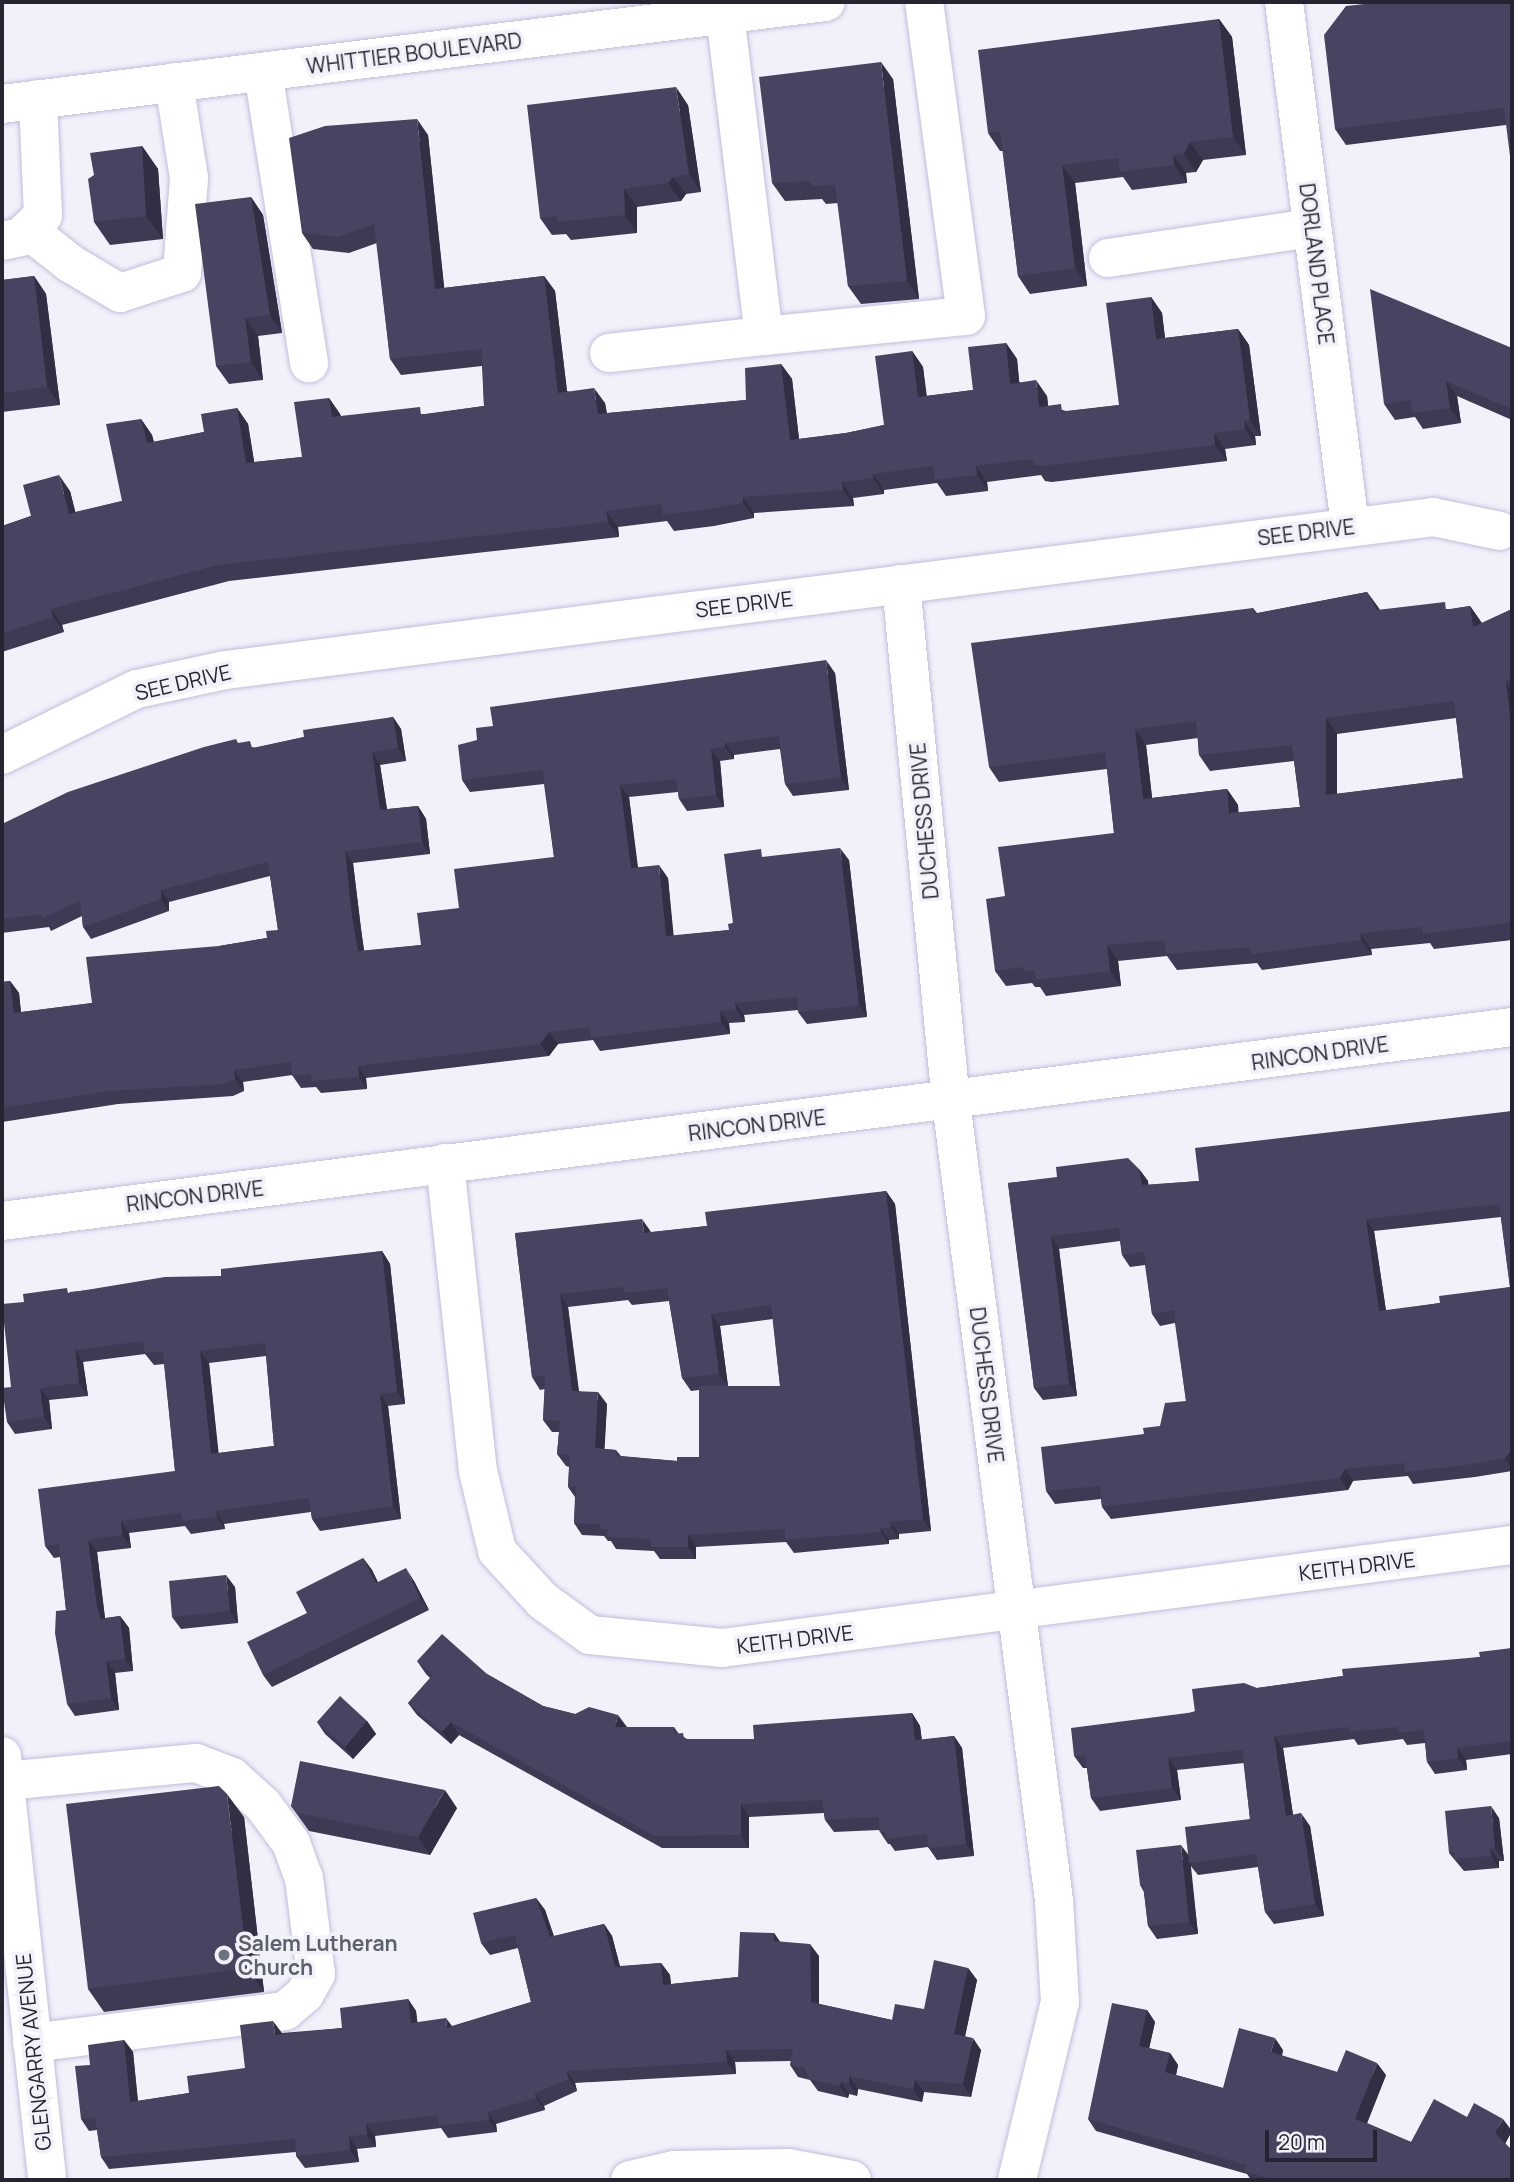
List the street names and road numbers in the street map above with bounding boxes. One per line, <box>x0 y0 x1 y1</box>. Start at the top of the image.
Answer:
street label: WHITTIER BOULEVARD <box>305 27 523 79</box>
street label: DORLAND PLACE <box>1295 182 1339 346</box>
street label: SEE DRIVE <box>1256 514 1356 550</box>
street label: SEE DRIVE <box>694 586 794 622</box>
street label: SEE DRIVE <box>132 659 234 705</box>
street label: DUCHESS DRIVE <box>905 742 943 900</box>
street label: RINCON DRIVE <box>1250 1031 1390 1075</box>
street label: RINCON DRIVE <box>687 1104 827 1146</box>
street label: RINCON DRIVE <box>125 1175 265 1217</box>
street label: DUCHESS DRIVE <box>965 1306 1009 1464</box>
street label: KEITH DRIVE <box>1297 1546 1417 1586</box>
street label: KEITH DRIVE <box>735 1619 855 1659</box>
street label: GLENGARRY AVENUE <box>10 1952 56 2152</box>

